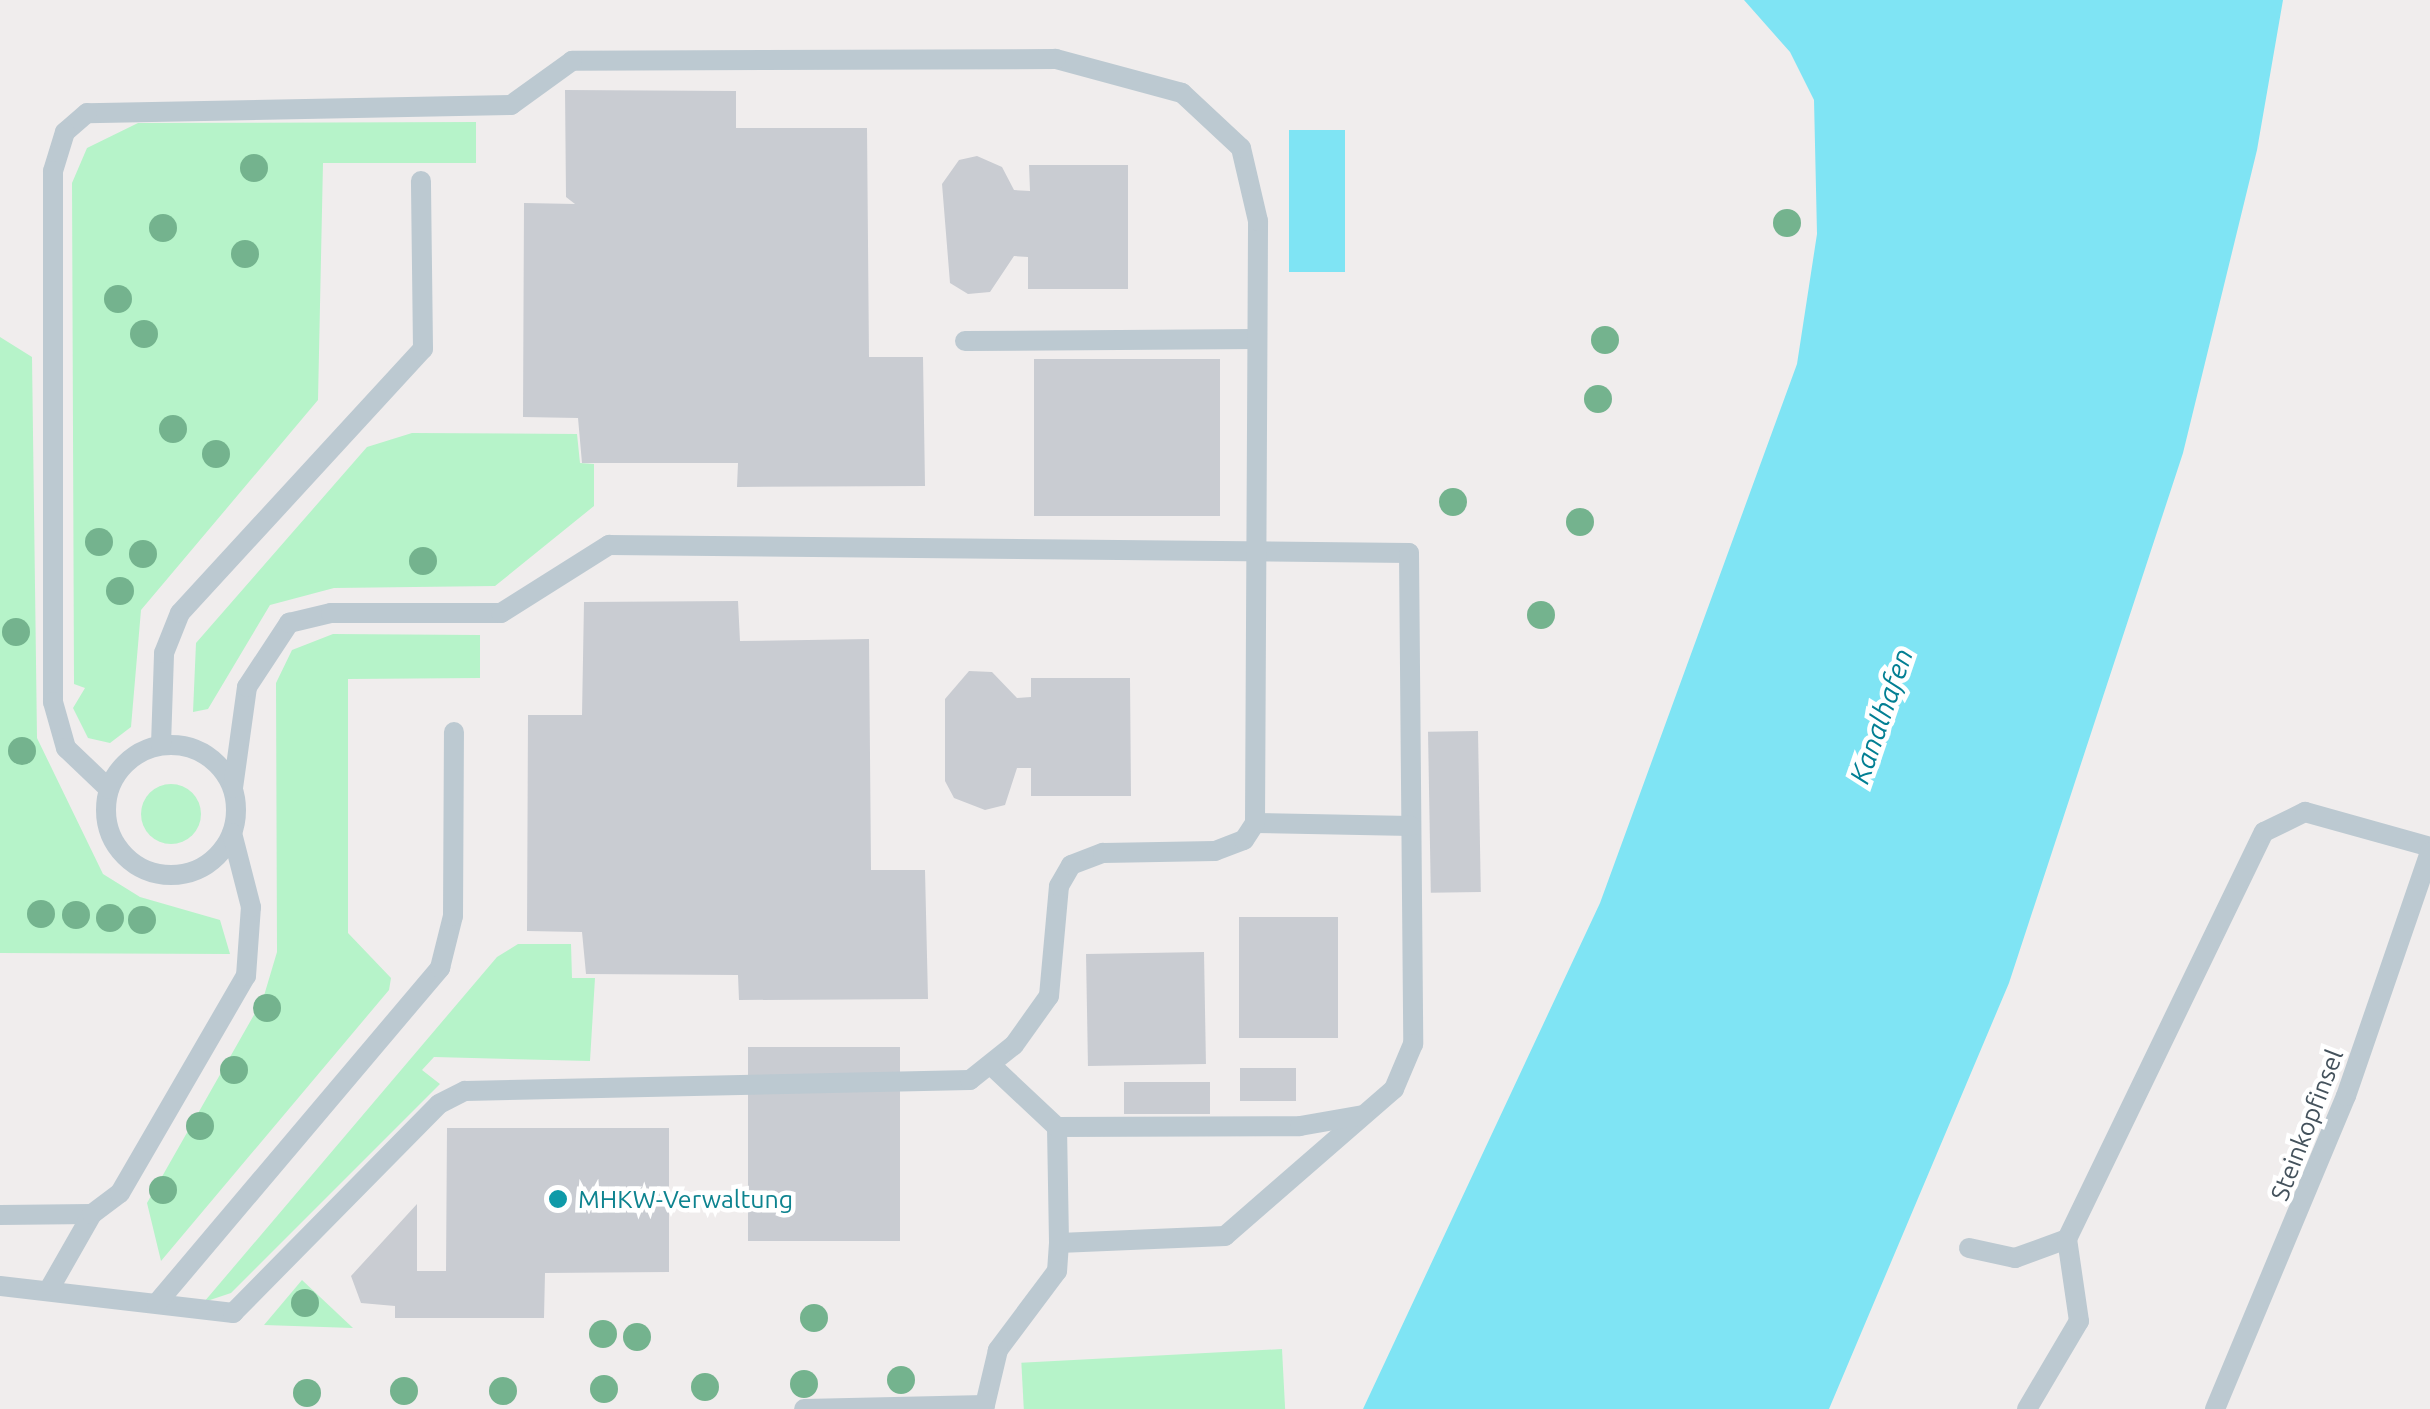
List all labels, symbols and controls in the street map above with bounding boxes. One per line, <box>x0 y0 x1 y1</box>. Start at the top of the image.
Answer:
water label: Kanalhafen <box>1842 644 1920 788</box>
street label: Steinkopfinsel <box>2264 1045 2350 1205</box>
place label: MHKW-Verwaltung <box>578 1184 793 1214</box>
marker: MHKW-Verwaltung <box>547 1188 569 1210</box>

